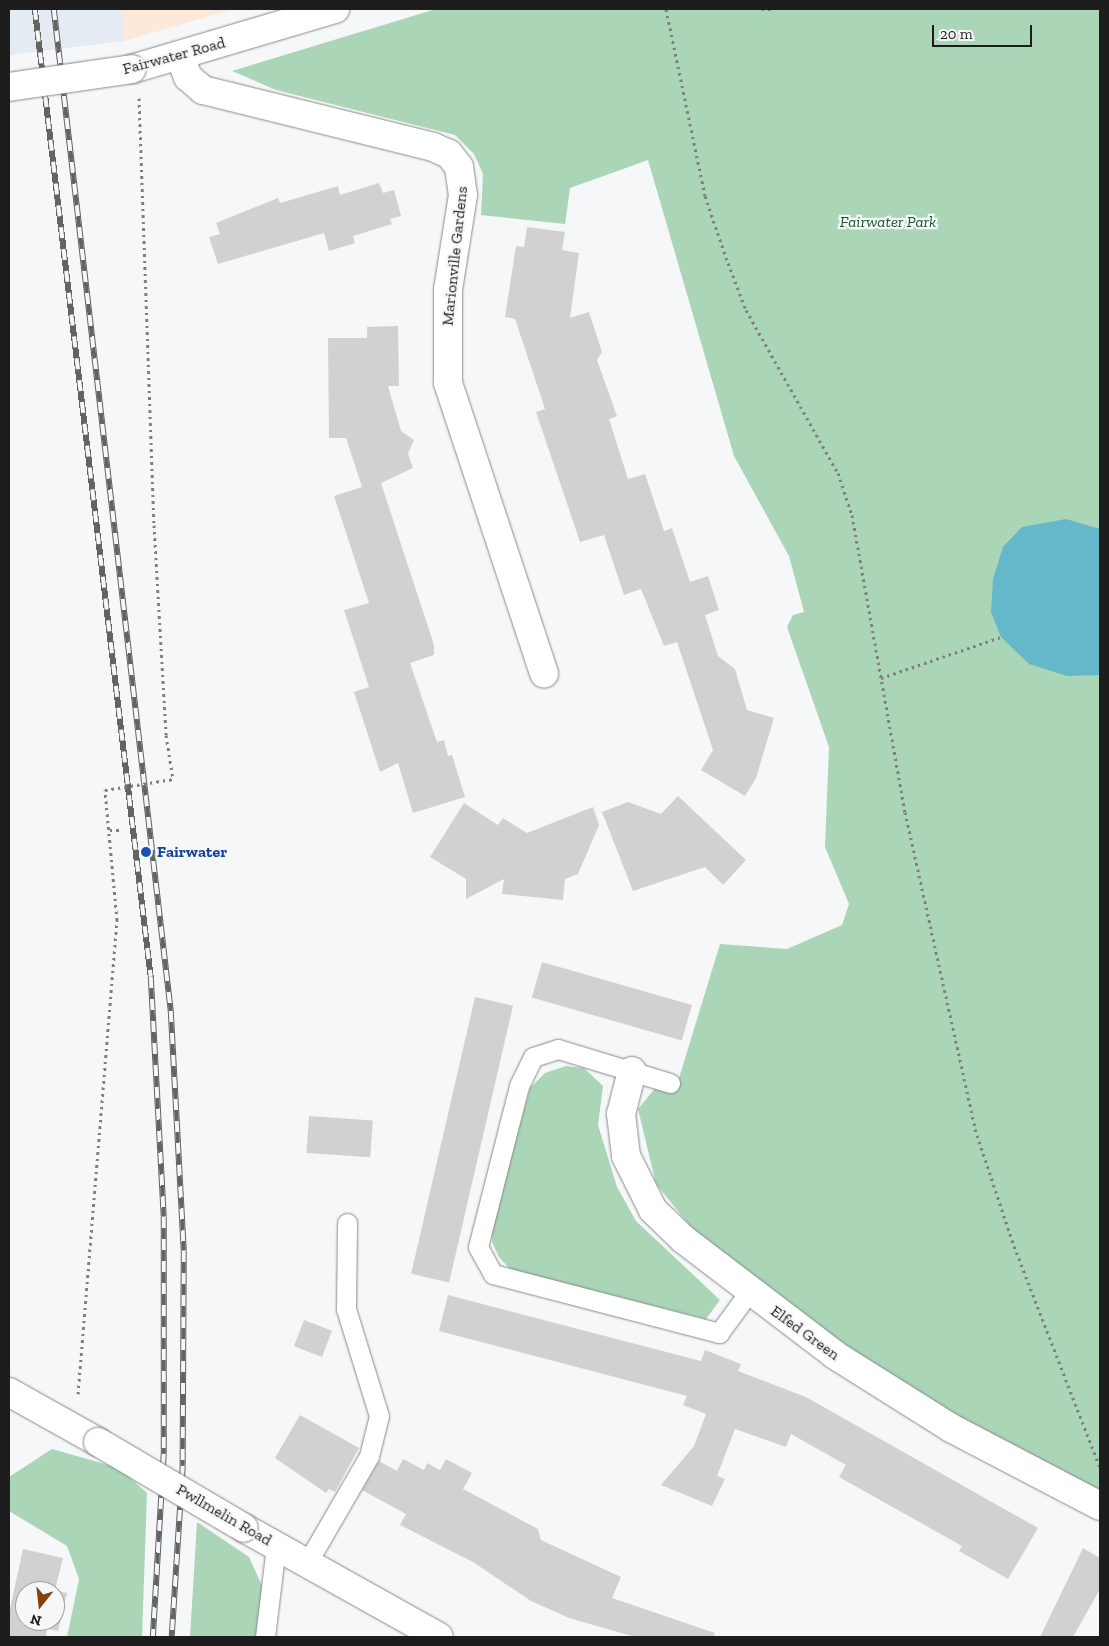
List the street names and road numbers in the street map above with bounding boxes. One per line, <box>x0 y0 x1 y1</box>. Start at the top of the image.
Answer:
street label: Fairwater Road <box>120 33 228 79</box>
street label: Marionville Gardens <box>438 185 472 327</box>
street label: Elfed Green <box>767 1302 843 1364</box>
street label: Pwllmelin Road <box>173 1480 275 1550</box>

